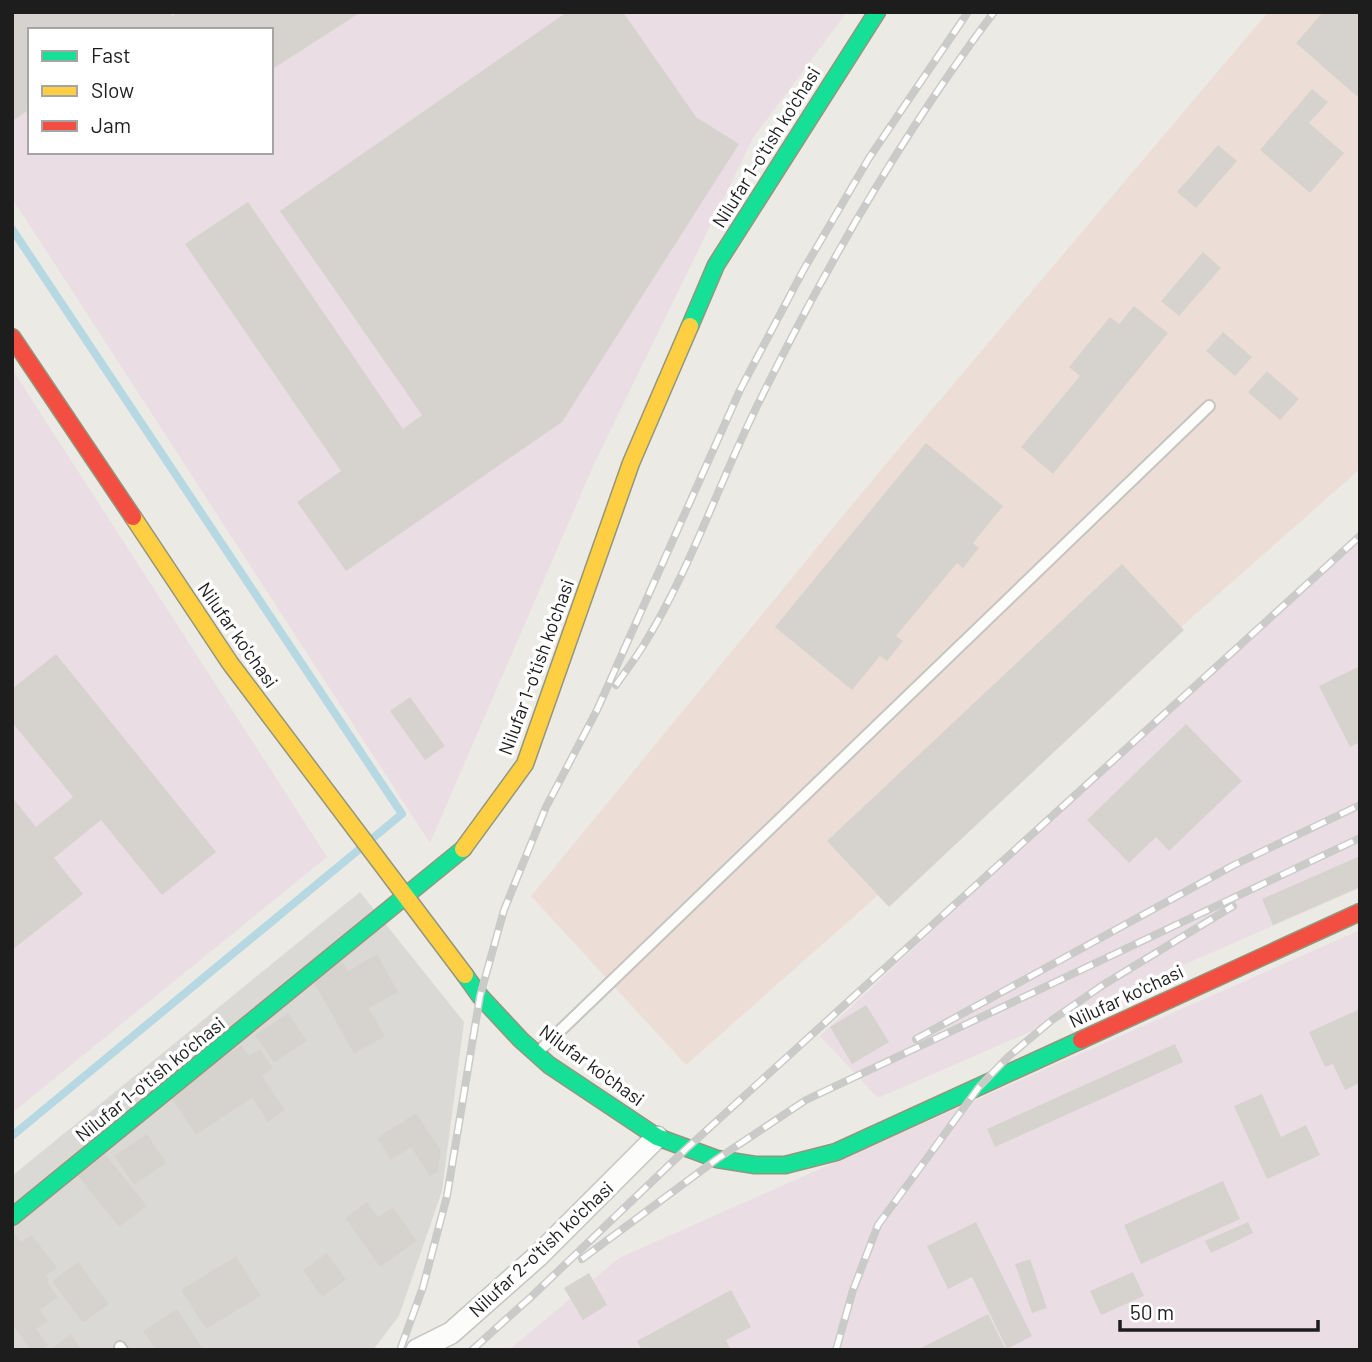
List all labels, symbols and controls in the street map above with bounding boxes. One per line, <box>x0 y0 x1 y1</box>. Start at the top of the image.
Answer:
legend <box>28 28 273 154</box>
text: Fast <box>91 42 131 67</box>
street label: Nilufar 1-o'tish ko'chasi <box>707 62 824 231</box>
text: Slow <box>91 77 134 102</box>
text: Jam <box>91 112 131 137</box>
street label: Nilufar 1-o'tish ko'chasi <box>493 576 578 758</box>
street label: Nilufar ko'chasi <box>193 577 283 692</box>
street label: Nilufar ko'chasi <box>1065 959 1187 1032</box>
street label: Nilufar 1-o'tish ko'chasi <box>70 1011 229 1146</box>
street label: Nilufar ko'chasi <box>535 1019 649 1110</box>
street label: Nilufar 2-o'tish ko'chasi <box>464 1176 618 1321</box>
scale bar <box>1120 1288 1318 1332</box>
text: 50 m <box>1130 1299 1174 1324</box>

